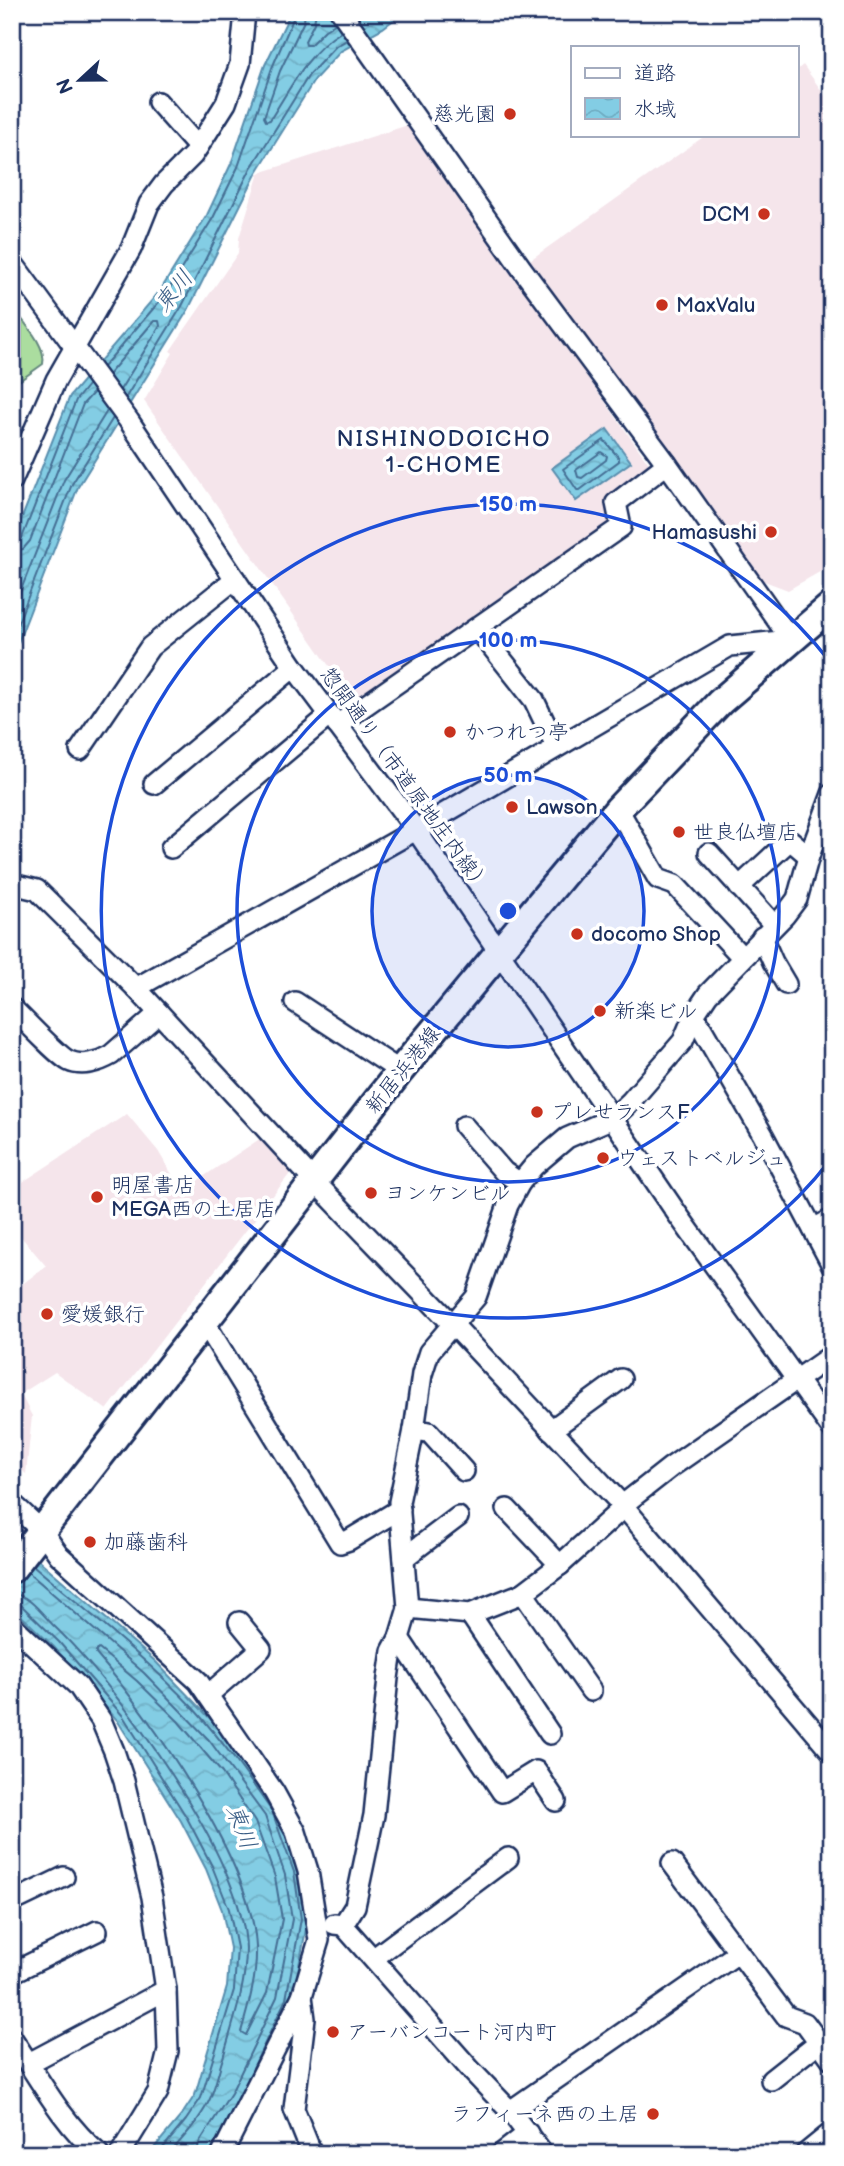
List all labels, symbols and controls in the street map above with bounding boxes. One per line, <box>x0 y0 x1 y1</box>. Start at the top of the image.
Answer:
north arrow <box>46 46 116 116</box>
legend <box>571 46 798 136</box>
text: 道路 <box>634 61 676 86</box>
text: N <box>52 75 79 97</box>
text: 水域 <box>634 97 676 122</box>
place label: 慈光園 <box>433 102 496 127</box>
marker: 慈光園 <box>502 106 518 122</box>
place label: DCM <box>702 202 750 227</box>
marker: DCM <box>756 206 772 222</box>
water label: 東川 <box>149 264 199 318</box>
place label: MaxValu <box>676 293 755 318</box>
marker: MaxValu <box>654 297 670 313</box>
district label: NISHINODOICHO 1-CHOME <box>337 425 552 479</box>
text: 150 m <box>479 492 537 517</box>
place label: Hamasushi <box>651 520 757 545</box>
marker: Hamasushi <box>763 524 779 540</box>
text: 100 m <box>479 628 537 653</box>
street label: 惣開通り（市道原地庄内線） <box>315 662 495 898</box>
place label: かつれつ亭 <box>464 720 569 745</box>
marker: かつれつ亭 <box>442 724 458 740</box>
text: 50 m <box>484 763 532 788</box>
place label: Lawson <box>526 795 598 820</box>
marker: Lawson <box>504 799 520 815</box>
place label: 世良仏壇店 <box>693 820 798 845</box>
marker: 世良仏壇店 <box>671 824 687 840</box>
centre of rings <box>496 899 520 923</box>
place label: docomo Shop <box>591 922 721 947</box>
marker: docomo Shop <box>569 926 585 942</box>
place label: 新楽ビル <box>614 999 698 1024</box>
marker: 新楽ビル <box>592 1003 608 1019</box>
street label: 新居浜港線 <box>360 1021 446 1119</box>
place label: プレせランスF <box>551 1100 690 1125</box>
marker: プレせランスF <box>529 1104 545 1120</box>
place label: ウェストベルジュ <box>617 1146 787 1171</box>
marker: ウェストベルジュ <box>595 1150 611 1166</box>
place label: 明屋書店 MEGA西の土居店 <box>111 1173 276 1222</box>
place label: ヨンケンビル <box>385 1181 511 1206</box>
marker: ヨンケンビル <box>363 1185 379 1201</box>
marker: 明屋書店 MEGA西の土居店 <box>89 1189 105 1205</box>
place label: 愛媛銀行 <box>61 1302 145 1327</box>
marker: 愛媛銀行 <box>39 1306 55 1322</box>
place label: 加藤歯科 <box>104 1530 188 1555</box>
marker: 加藤歯科 <box>82 1534 98 1550</box>
water label: 東川 <box>220 1801 262 1853</box>
place label: アーバンコート河内町 <box>347 2020 556 2045</box>
marker: アーバンコート河内町 <box>325 2024 341 2040</box>
place label: ラフィーネ西の土居 <box>451 2102 639 2127</box>
marker: ラフィーネ西の土居 <box>645 2106 661 2122</box>

